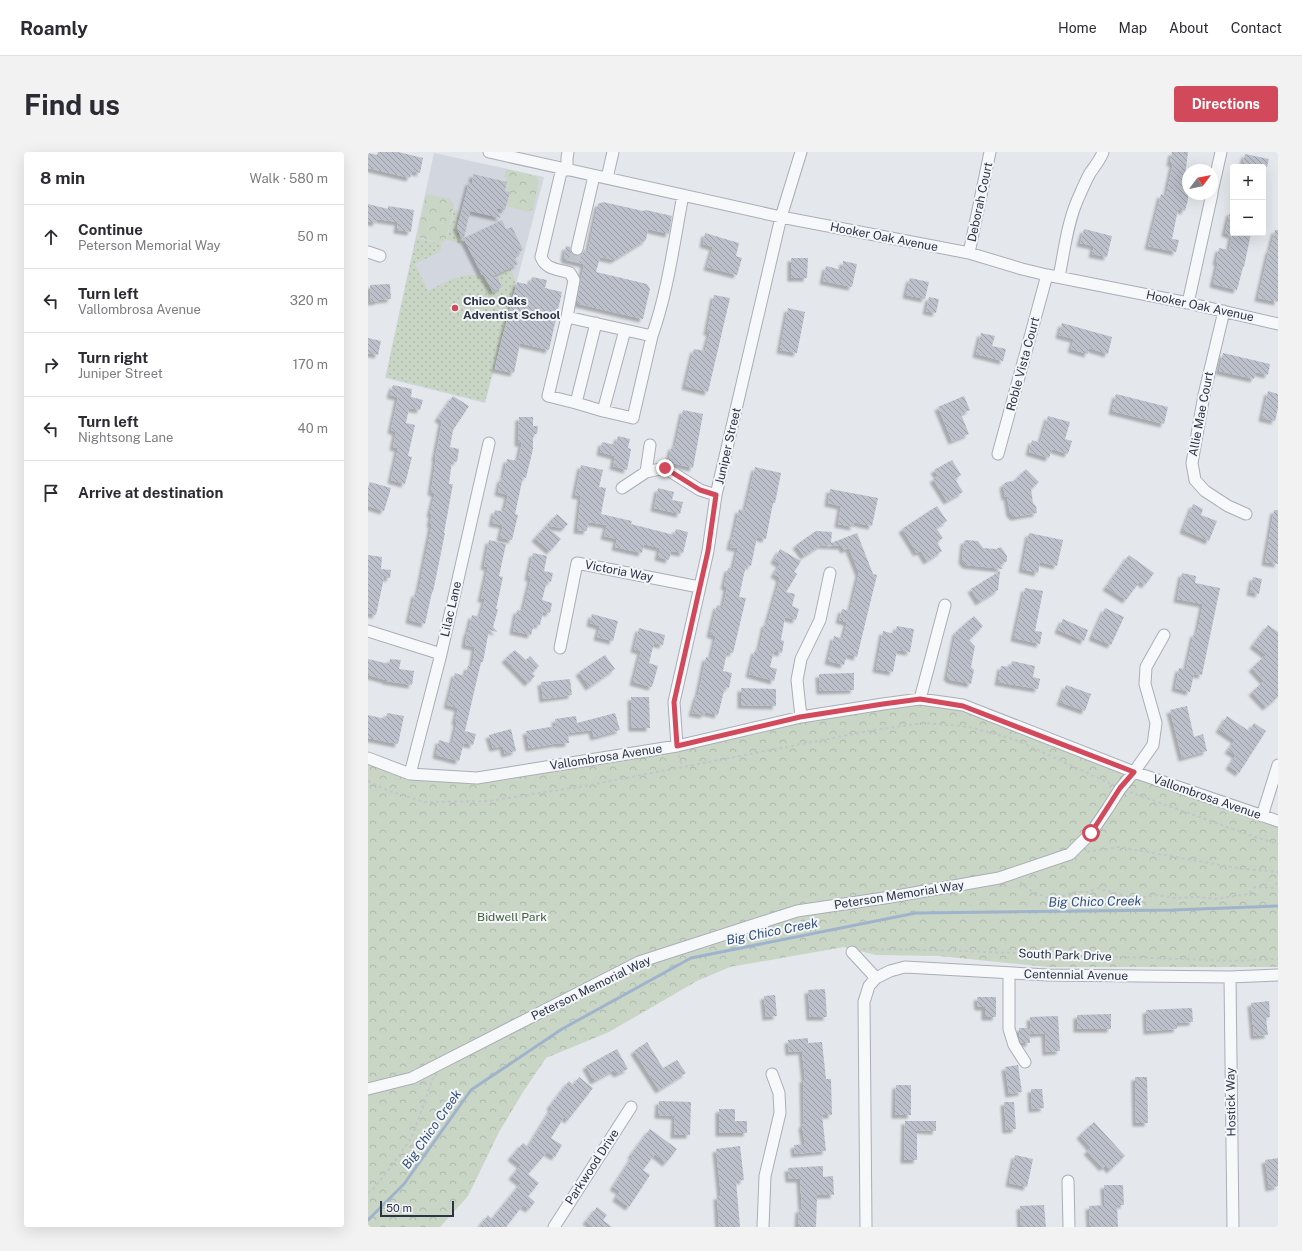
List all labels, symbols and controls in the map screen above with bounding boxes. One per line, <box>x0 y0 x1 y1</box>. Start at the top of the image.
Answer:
text: Roamly <box>20 17 88 39</box>
text: Home <box>1058 20 1097 36</box>
text: Map <box>1119 20 1147 36</box>
text: About <box>1169 20 1209 36</box>
text: Contact <box>1231 20 1282 36</box>
button: Directions <box>1174 86 1278 122</box>
text: Find us <box>24 88 120 121</box>
street label: Deborah Court <box>965 160 995 243</box>
north arrow <box>1182 164 1218 200</box>
map controls <box>1230 164 1266 236</box>
button: + <box>1230 164 1266 200</box>
text: 8 min <box>40 168 85 188</box>
text: Walk · 580 m <box>250 171 328 186</box>
button: − <box>1230 200 1266 236</box>
street label: Hooker Oak Avenue <box>829 220 939 254</box>
text: Continue <box>78 221 143 238</box>
icon: ahead <box>40 226 62 248</box>
text: 50 m <box>297 229 328 244</box>
text: Peterson Memorial Way <box>78 238 221 253</box>
text: Turn left <box>78 285 139 302</box>
street label: Hooker Oak Avenue <box>1145 288 1255 324</box>
icon: left <box>40 290 62 312</box>
text: 320 m <box>290 293 328 308</box>
place label: Chico Oaks Adventist School <box>463 294 561 322</box>
text: Vallombrosa Avenue <box>78 302 201 317</box>
marker: Chico Oaks Adventist School <box>450 303 460 313</box>
street label: Roble Vista Court <box>1004 315 1042 413</box>
text: Turn right <box>78 349 148 366</box>
icon: right <box>40 354 62 376</box>
text: 170 m <box>293 357 328 372</box>
text: Juniper Street <box>78 366 163 381</box>
street label: Allie Mae Court <box>1186 370 1216 458</box>
street label: Juniper Street <box>712 406 744 486</box>
text: Turn left <box>78 413 139 430</box>
icon: left <box>40 418 62 440</box>
text: 40 m <box>297 421 328 436</box>
text: Nightsong Lane <box>78 430 173 445</box>
route end <box>656 459 674 477</box>
icon: arrive <box>40 482 62 504</box>
text: Arrive at destination <box>78 484 223 501</box>
street label: Victoria Way <box>584 558 655 585</box>
street label: Lilac Lane <box>438 580 464 638</box>
street label: Vallombrosa Avenue <box>549 741 663 773</box>
street label: Vallombrosa Avenue <box>1151 772 1263 822</box>
route start <box>1082 824 1100 842</box>
street label: Peterson Memorial Way <box>833 878 966 912</box>
water label: Big Chico Creek <box>1048 893 1142 910</box>
park label: Bidwell Park <box>477 910 547 924</box>
water label: Big Chico Creek <box>725 915 819 948</box>
street label: South Park Drive <box>1018 946 1112 964</box>
street label: Peterson Memorial Way <box>529 953 654 1023</box>
street label: Centennial Avenue <box>1024 967 1128 983</box>
street label: Hostick Way <box>1223 1067 1239 1137</box>
water label: Big Chico Creek <box>399 1087 464 1172</box>
street label: Parkwood Drive <box>562 1126 622 1207</box>
scale bar <box>380 1199 454 1218</box>
text: 50 m <box>386 1202 412 1214</box>

